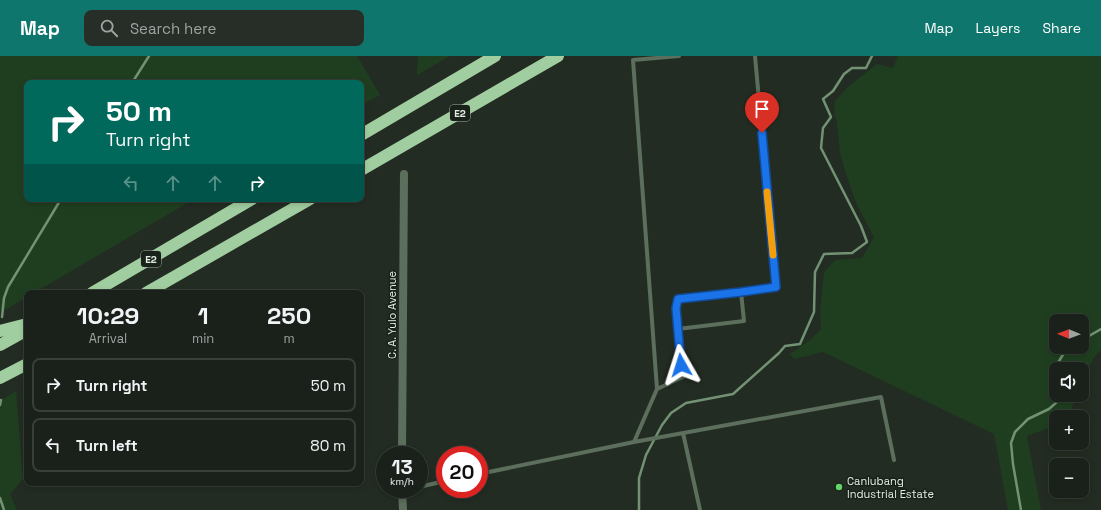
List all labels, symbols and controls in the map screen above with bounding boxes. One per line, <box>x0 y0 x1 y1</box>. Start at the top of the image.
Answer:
search box <box>84 10 364 46</box>
text: Map <box>20 16 60 41</box>
icon: search <box>98 17 120 39</box>
text: Search here <box>130 19 216 38</box>
text: Map <box>924 19 954 37</box>
text: Layers <box>976 19 1020 37</box>
text: Share <box>1042 19 1081 37</box>
pin <box>745 92 779 133</box>
text: 50 m <box>106 93 172 129</box>
icon: right <box>40 96 92 148</box>
icon: arrive <box>751 98 773 120</box>
road number: E2 <box>450 105 470 121</box>
text: Turn right <box>106 128 190 151</box>
icon: left <box>120 172 142 194</box>
icon: ahead <box>162 172 184 194</box>
icon: ahead <box>204 172 226 194</box>
icon: right <box>246 172 268 194</box>
road number: E2 <box>141 251 161 267</box>
street label: C. A. Yulo Avenue <box>385 271 399 359</box>
text: 10:29 <box>77 300 139 331</box>
text: 1 <box>198 300 209 331</box>
text: 250 <box>267 300 311 331</box>
north arrow <box>1049 314 1089 354</box>
map controls <box>1049 314 1089 498</box>
text: Arrival <box>89 330 127 347</box>
text: min <box>192 330 214 347</box>
text: m <box>284 330 295 347</box>
position arrow <box>660 344 702 386</box>
button: sound <box>1049 362 1089 402</box>
icon: right <box>42 374 64 396</box>
text: Turn right <box>76 376 147 395</box>
text: 50 m <box>311 376 346 395</box>
button: + <box>1049 410 1089 450</box>
icon: left <box>42 434 64 456</box>
text: Turn left <box>76 436 138 455</box>
text: 80 m <box>310 436 346 455</box>
speed limit sign: 20 <box>436 446 488 498</box>
text: 13 <box>391 454 413 480</box>
button: − <box>1049 458 1089 498</box>
place label: Canlubang Industrial Estate <box>847 474 934 501</box>
text: km/h <box>390 475 414 488</box>
marker: Canlubang Industrial Estate <box>834 482 844 492</box>

